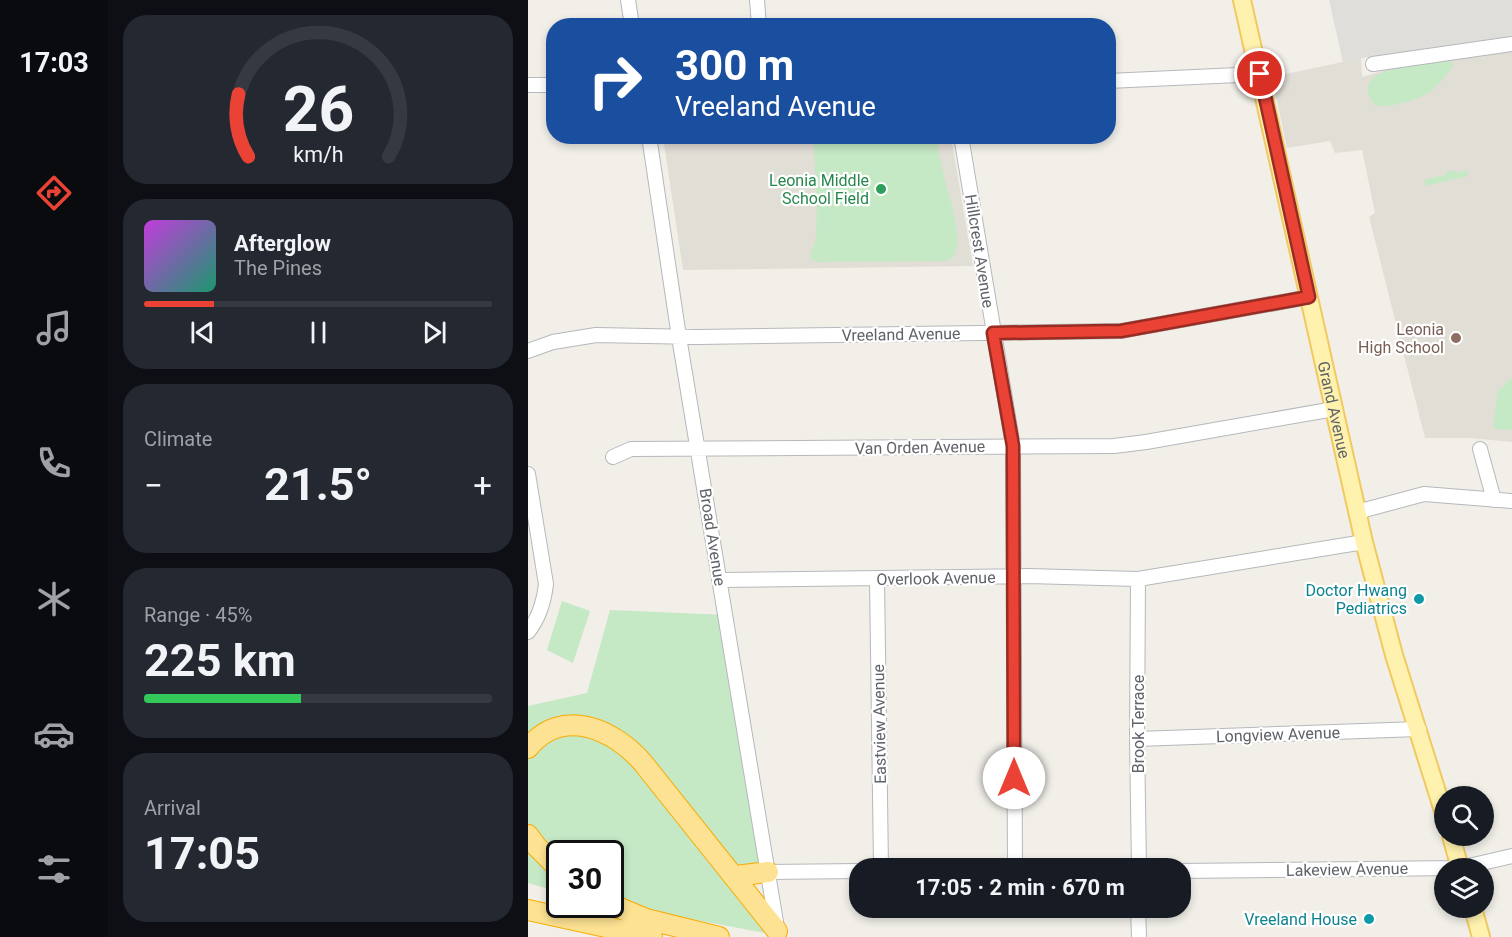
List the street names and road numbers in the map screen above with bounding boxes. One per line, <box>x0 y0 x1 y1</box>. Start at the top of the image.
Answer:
street label: Hillcrest Avenue <box>961 193 998 309</box>
street label: Vreeland Avenue <box>841 324 961 345</box>
street label: Grand Avenue <box>1314 360 1354 460</box>
street label: Van Orden Avenue <box>855 437 985 458</box>
street label: Broad Avenue <box>695 487 730 587</box>
street label: Overlook Avenue <box>876 568 996 589</box>
street label: Eastview Avenue <box>869 664 890 784</box>
street label: Brook Terrace <box>1129 675 1148 773</box>
street label: Longview Avenue <box>1216 723 1340 746</box>
street label: Lakeview Avenue <box>1286 859 1408 880</box>

